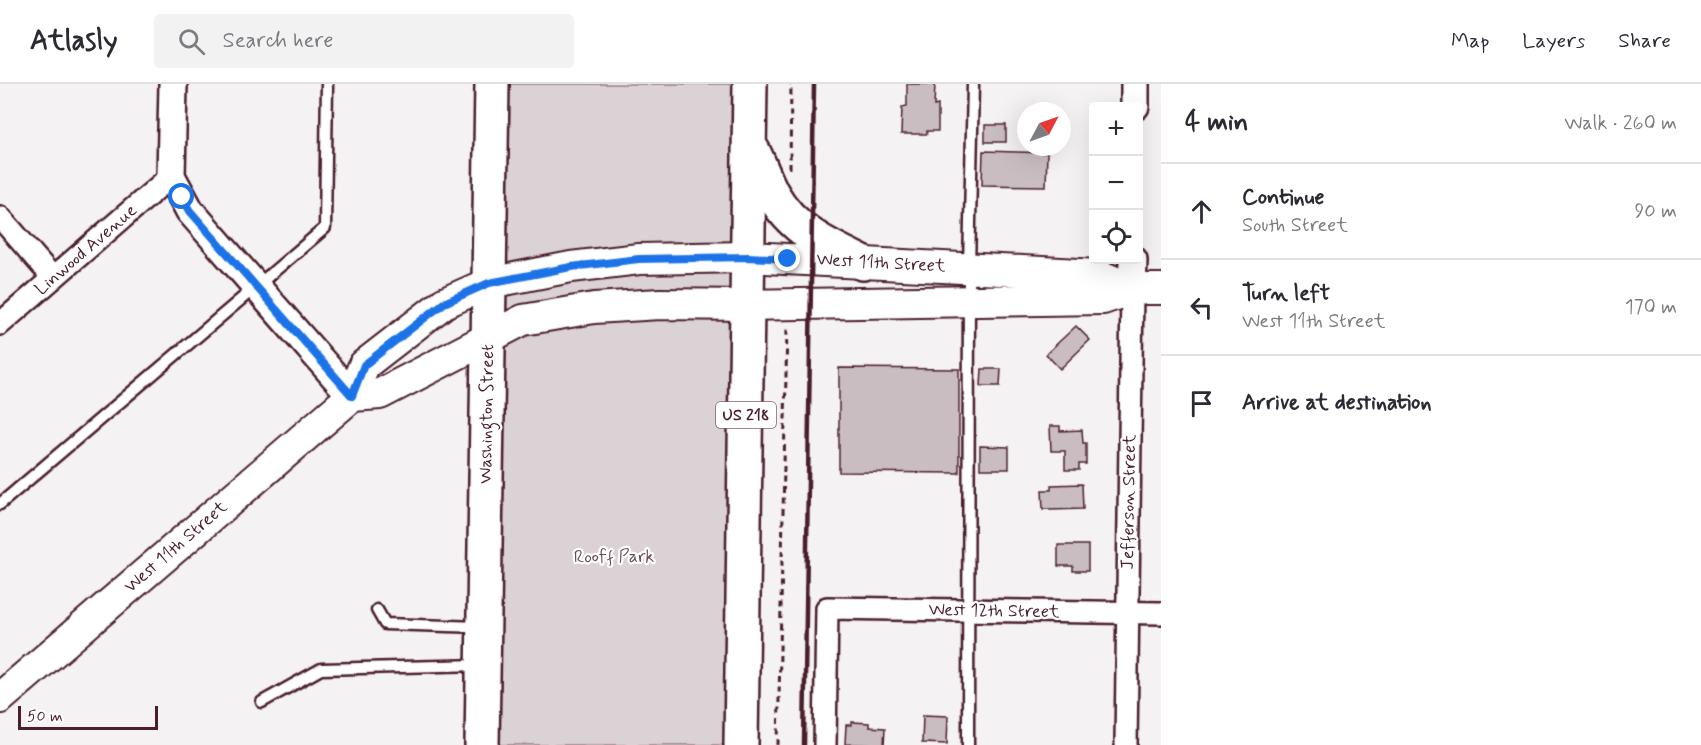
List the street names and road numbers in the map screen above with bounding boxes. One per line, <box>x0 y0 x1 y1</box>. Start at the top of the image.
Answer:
street label: Linwood Avenue <box>30 199 142 301</box>
street label: West 11th Street <box>816 248 947 278</box>
street label: Washington Street <box>474 344 502 484</box>
road number: US 218 <box>716 402 776 428</box>
street label: Jefferson Street <box>1116 434 1142 570</box>
street label: West 11th Street <box>119 495 233 598</box>
street label: West 12th Street <box>928 598 1060 624</box>

